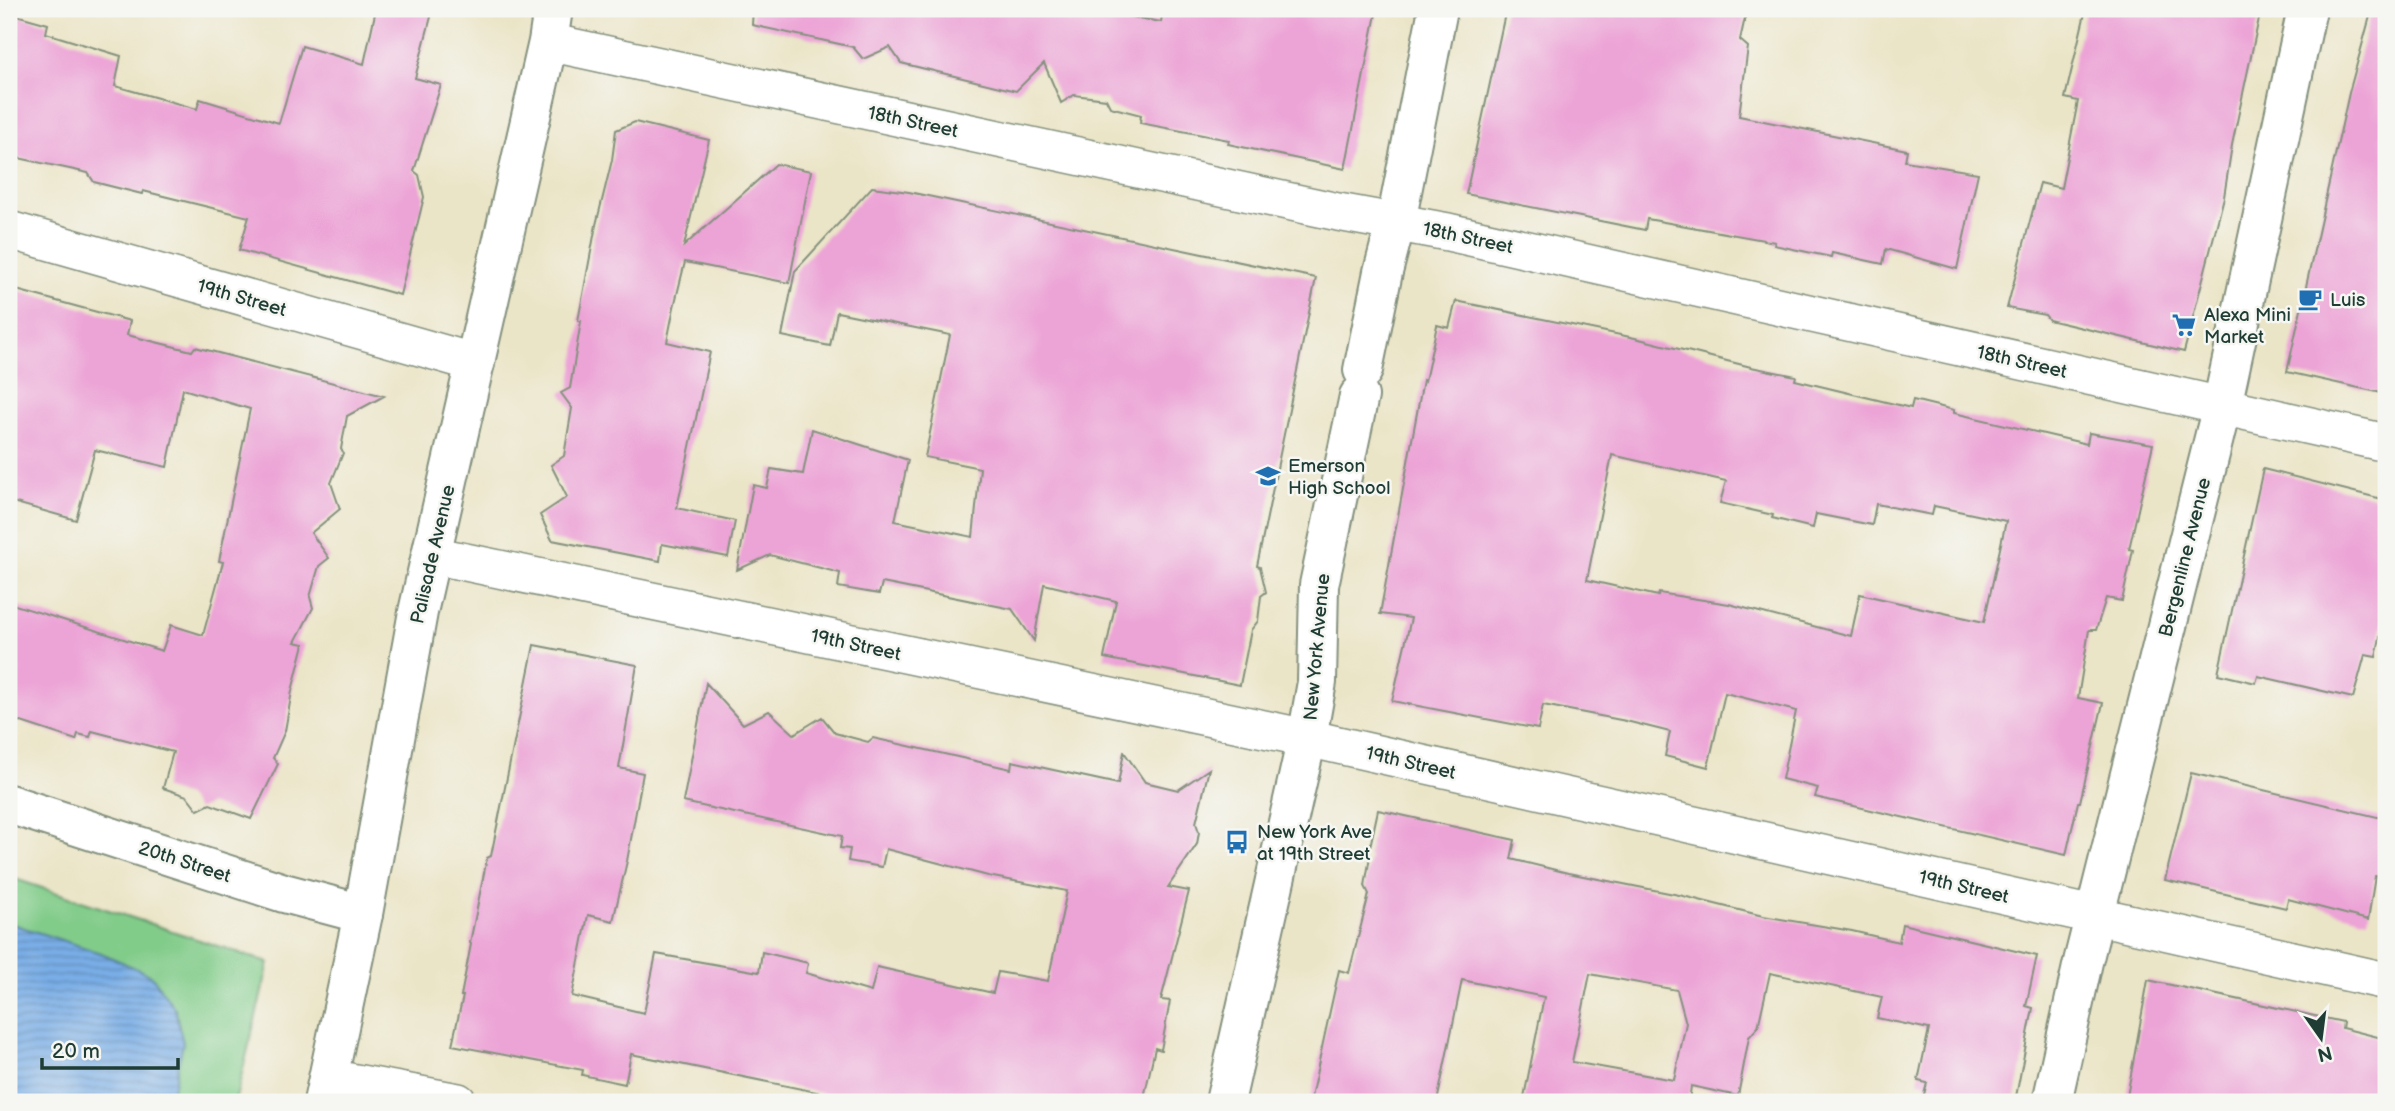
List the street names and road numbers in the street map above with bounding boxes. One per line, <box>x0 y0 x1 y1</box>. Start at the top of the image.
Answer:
street label: 18th Street <box>865 102 960 143</box>
street label: 18th Street <box>1420 218 1515 259</box>
street label: 19th Street <box>194 275 289 322</box>
street label: 18th Street <box>1974 341 2069 384</box>
street label: Bergenline Avenue <box>2155 475 2216 639</box>
street label: Palisade Avenue <box>406 483 461 626</box>
street label: New York Avenue <box>1300 573 1335 722</box>
street label: 19th Street <box>808 625 903 666</box>
street label: 19th Street <box>1363 742 1458 785</box>
street label: 20th Street <box>135 837 234 888</box>
street label: 19th Street <box>1916 866 2011 909</box>

